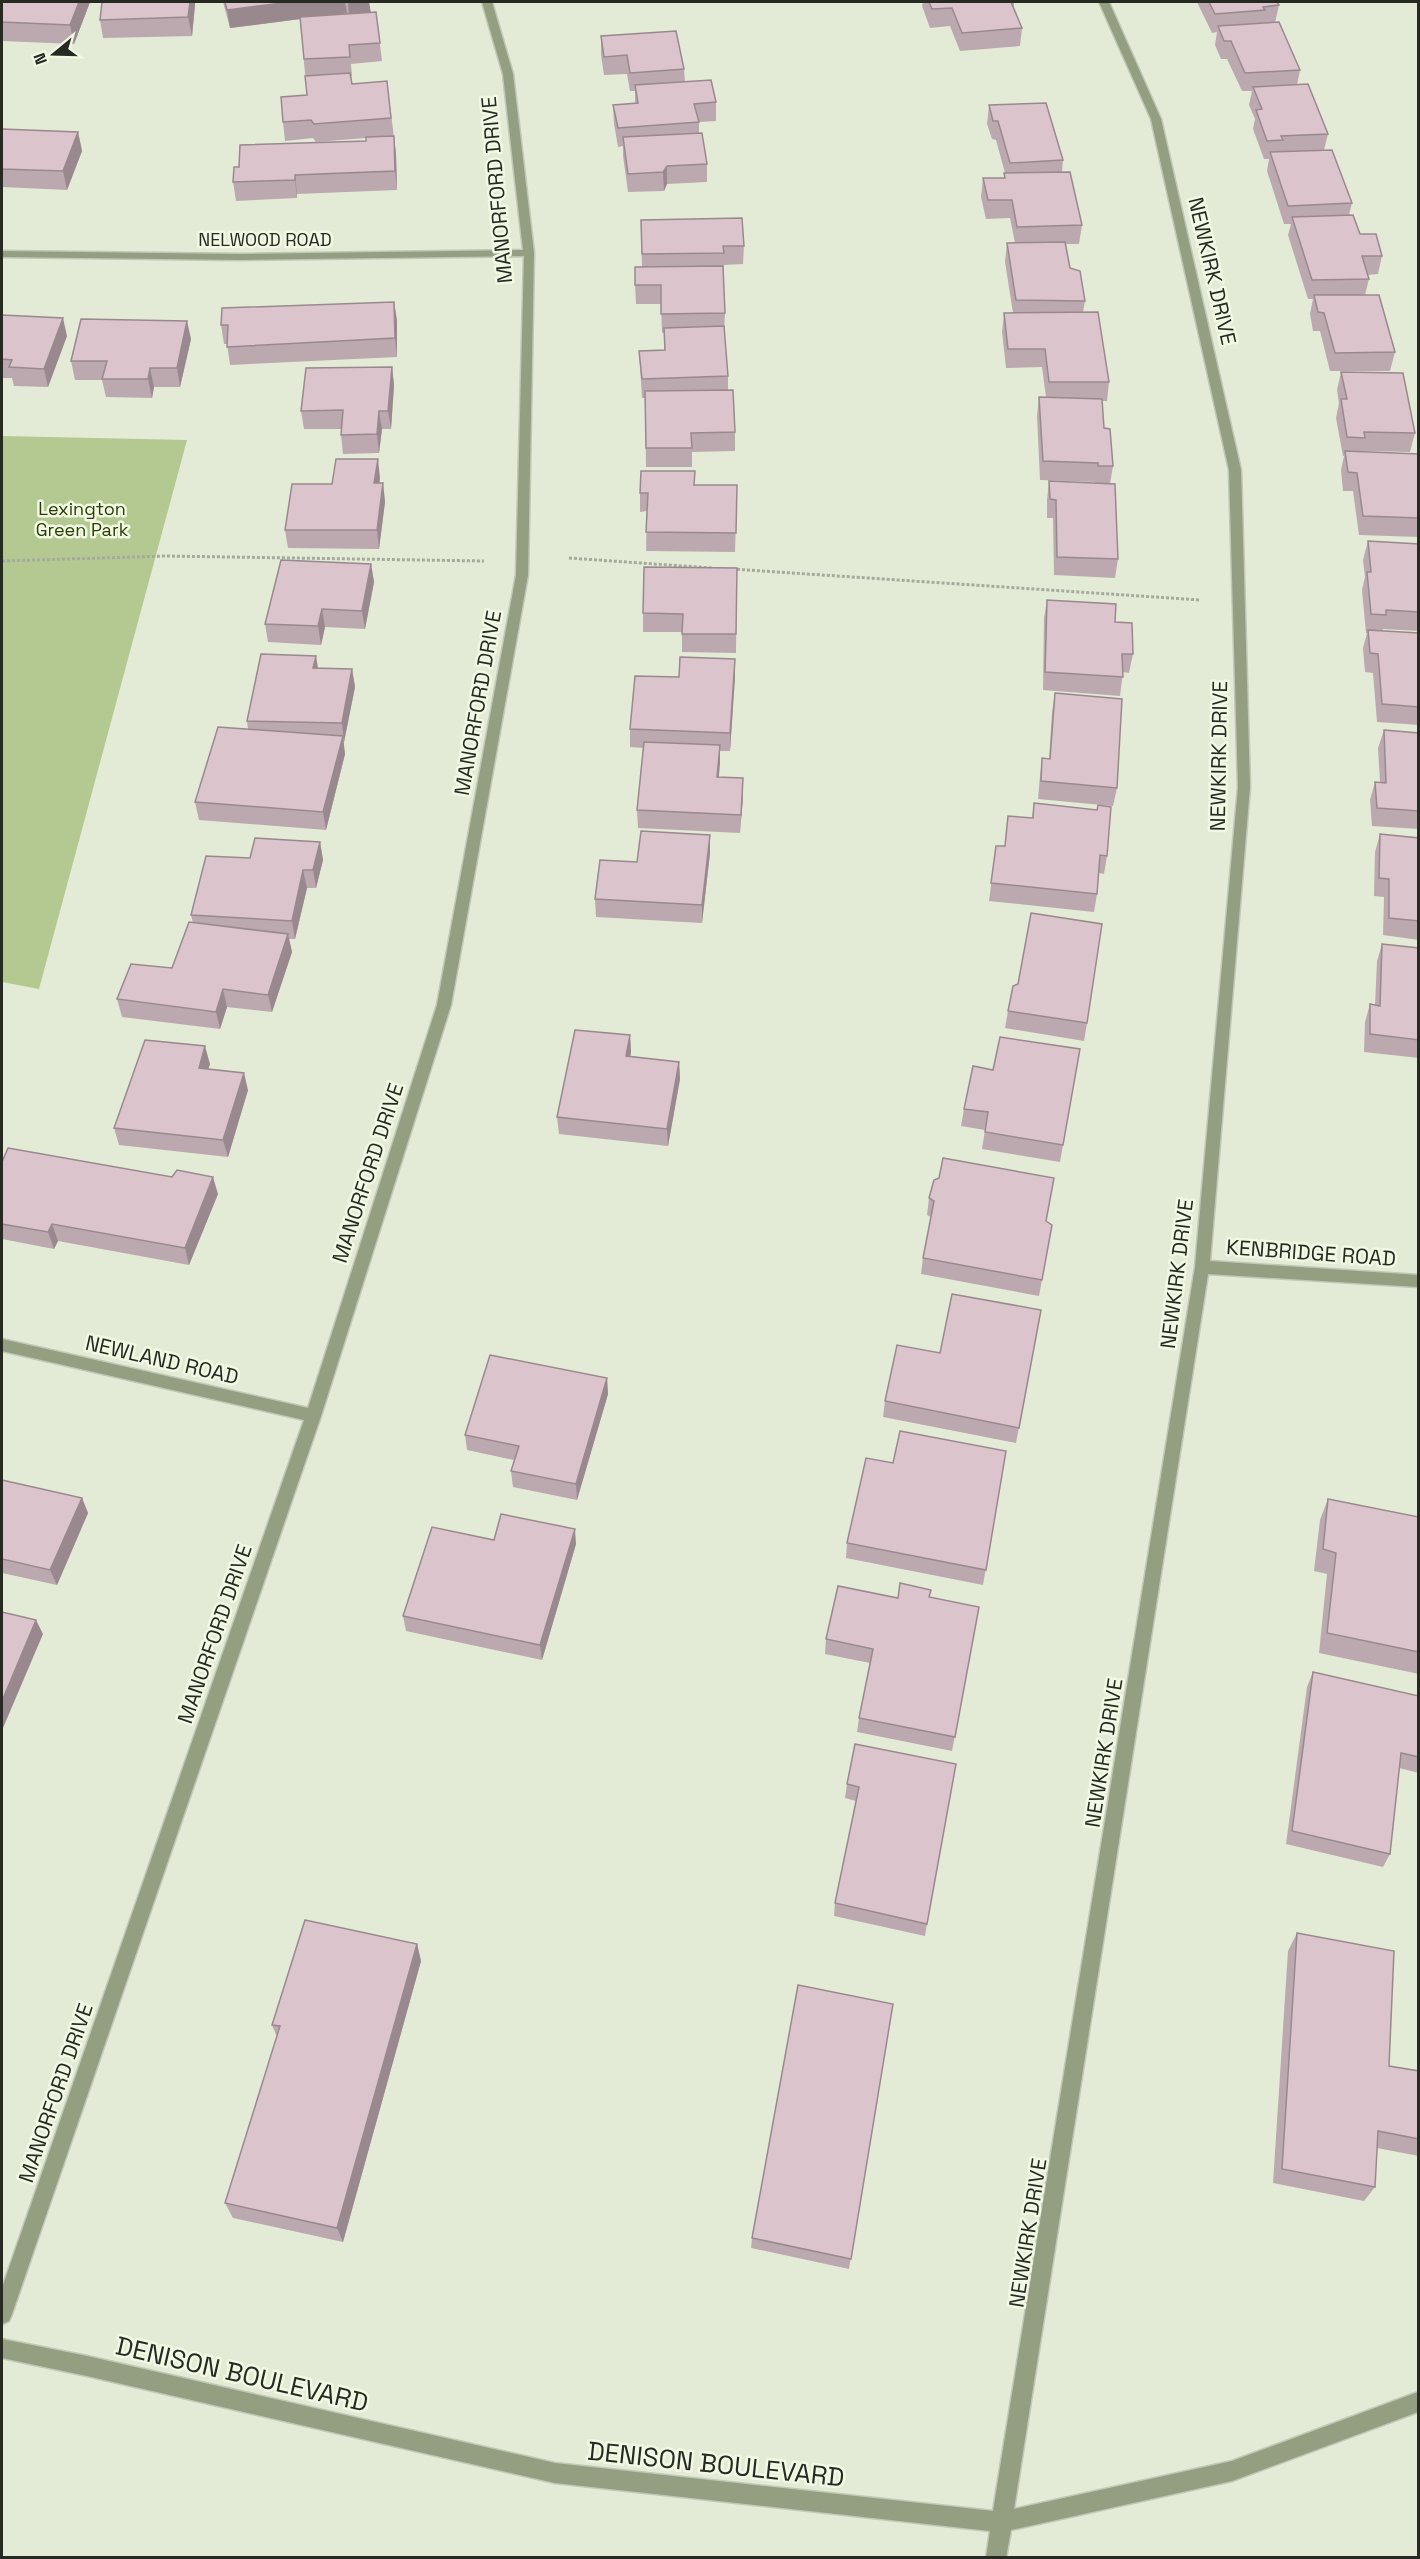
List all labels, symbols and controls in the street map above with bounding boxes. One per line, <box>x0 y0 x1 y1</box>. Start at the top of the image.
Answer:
north arrow <box>24 24 84 84</box>
text: N <box>29 50 52 67</box>
street label: MANORFORD DRIVE <box>475 95 518 285</box>
street label: NEWKIRK DRIVE <box>1182 194 1243 347</box>
street label: NELWOOD ROAD <box>198 228 332 251</box>
park label: Lexington Green Park <box>36 497 129 541</box>
street label: MANORFORD DRIVE <box>448 608 507 798</box>
street label: NEWKIRK DRIVE <box>1204 680 1233 832</box>
street label: MANORFORD DRIVE <box>326 1079 409 1266</box>
street label: NEWKIRK DRIVE <box>1154 1198 1199 1350</box>
street label: KENBRIDGE ROAD <box>1225 1233 1397 1272</box>
street label: NEWLAND ROAD <box>83 1329 241 1390</box>
street label: MANORFORD DRIVE <box>171 1541 258 1727</box>
street label: NEWKIRK DRIVE <box>1078 1676 1129 1829</box>
street label: MANORFORD DRIVE <box>12 2000 99 2186</box>
street label: NEWKIRK DRIVE <box>1002 2156 1053 2309</box>
street label: DENISON BOULEVARD <box>112 2328 372 2420</box>
street label: DENISON BOULEVARD <box>586 2434 846 2494</box>

